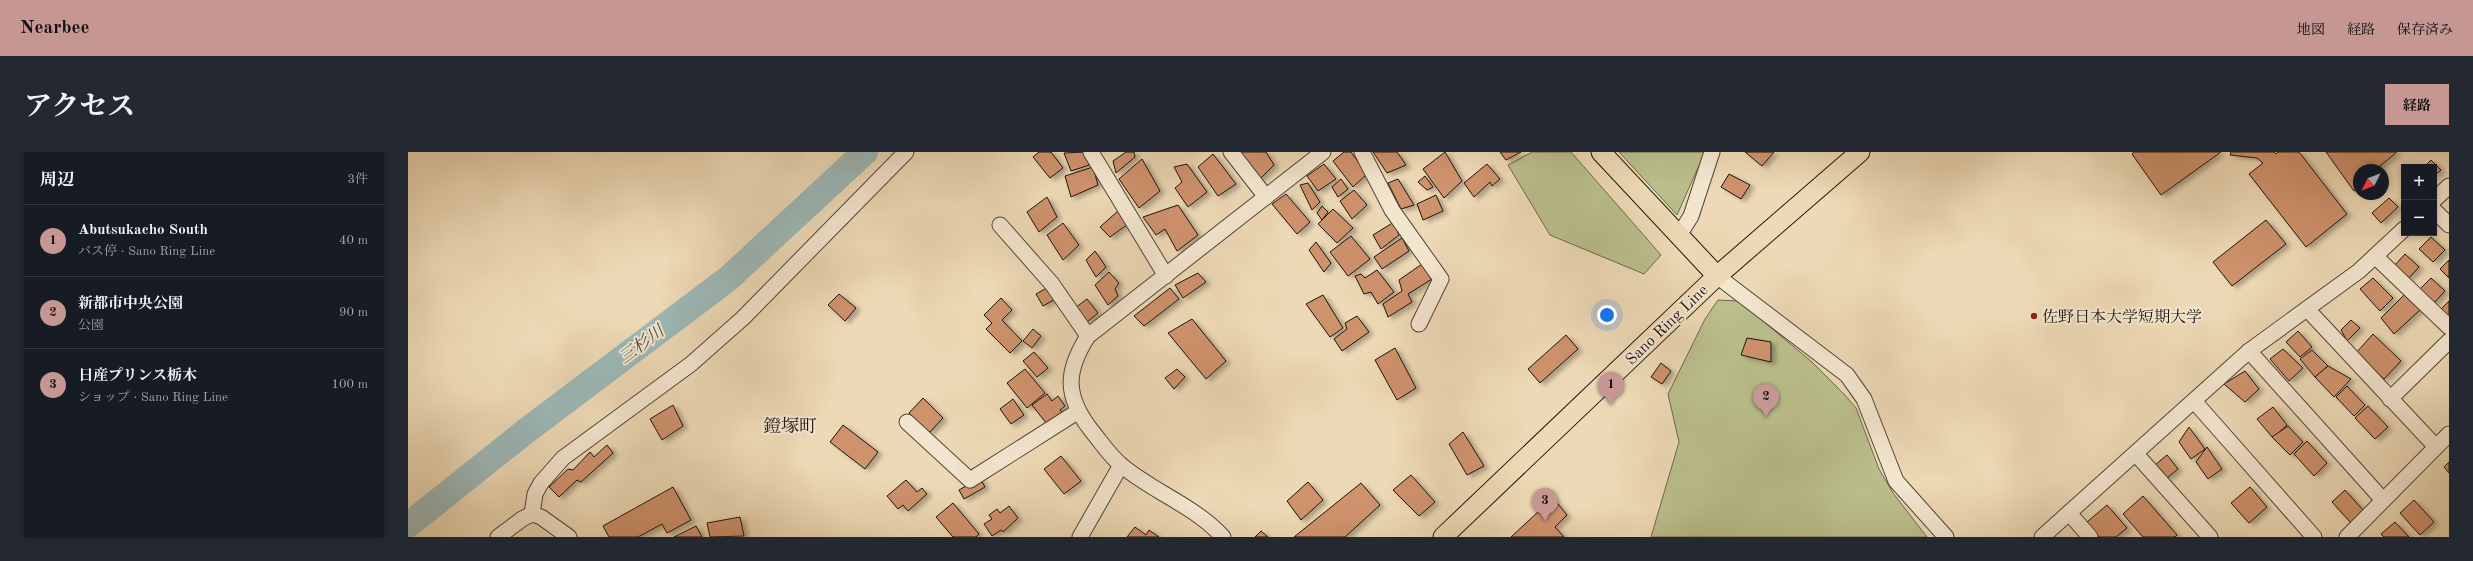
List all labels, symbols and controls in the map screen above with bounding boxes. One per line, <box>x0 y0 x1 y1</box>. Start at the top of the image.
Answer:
text: Nearbee <box>20 19 89 38</box>
text: 地図 <box>2297 23 2325 37</box>
text: 経路 <box>2347 23 2375 37</box>
text: 保存済み <box>2397 23 2453 37</box>
button: 経路 <box>2385 84 2449 125</box>
text: アクセス <box>24 94 135 122</box>
north arrow <box>2353 164 2389 200</box>
map controls <box>2401 164 2437 236</box>
button: + <box>2401 164 2437 200</box>
text: 周辺 <box>40 172 74 189</box>
text: 3件 <box>347 173 368 186</box>
button: − <box>2401 200 2437 236</box>
text: Abutsukacho South <box>78 223 208 238</box>
text: 1 <box>49 234 57 247</box>
text: 40 m <box>339 234 368 247</box>
text: バス停 · Sano Ring Line <box>78 245 215 258</box>
street label: Sano Ring Line <box>1623 282 1712 369</box>
text: 新都市中央公園 <box>78 297 183 312</box>
your location <box>1597 305 1617 325</box>
text: 2 <box>49 306 57 319</box>
text: 90 m <box>339 306 368 319</box>
place label: 佐野日本大学短期大学 <box>2042 308 2202 326</box>
marker: 佐野日本大学短期大学 <box>2029 311 2039 321</box>
text: 公園 <box>78 319 104 332</box>
water label: 三杉川 <box>615 320 669 367</box>
text: 日産プリンス栃木 <box>78 369 197 384</box>
pin: 1 <box>1598 372 1624 405</box>
text: 3 <box>49 378 57 391</box>
text: 100 m <box>331 378 368 391</box>
pin: 2 <box>1753 384 1779 417</box>
text: ショップ · Sano Ring Line <box>78 391 228 404</box>
district label: 鐙塚町 <box>763 416 817 436</box>
pin: 3 <box>1532 488 1558 521</box>

